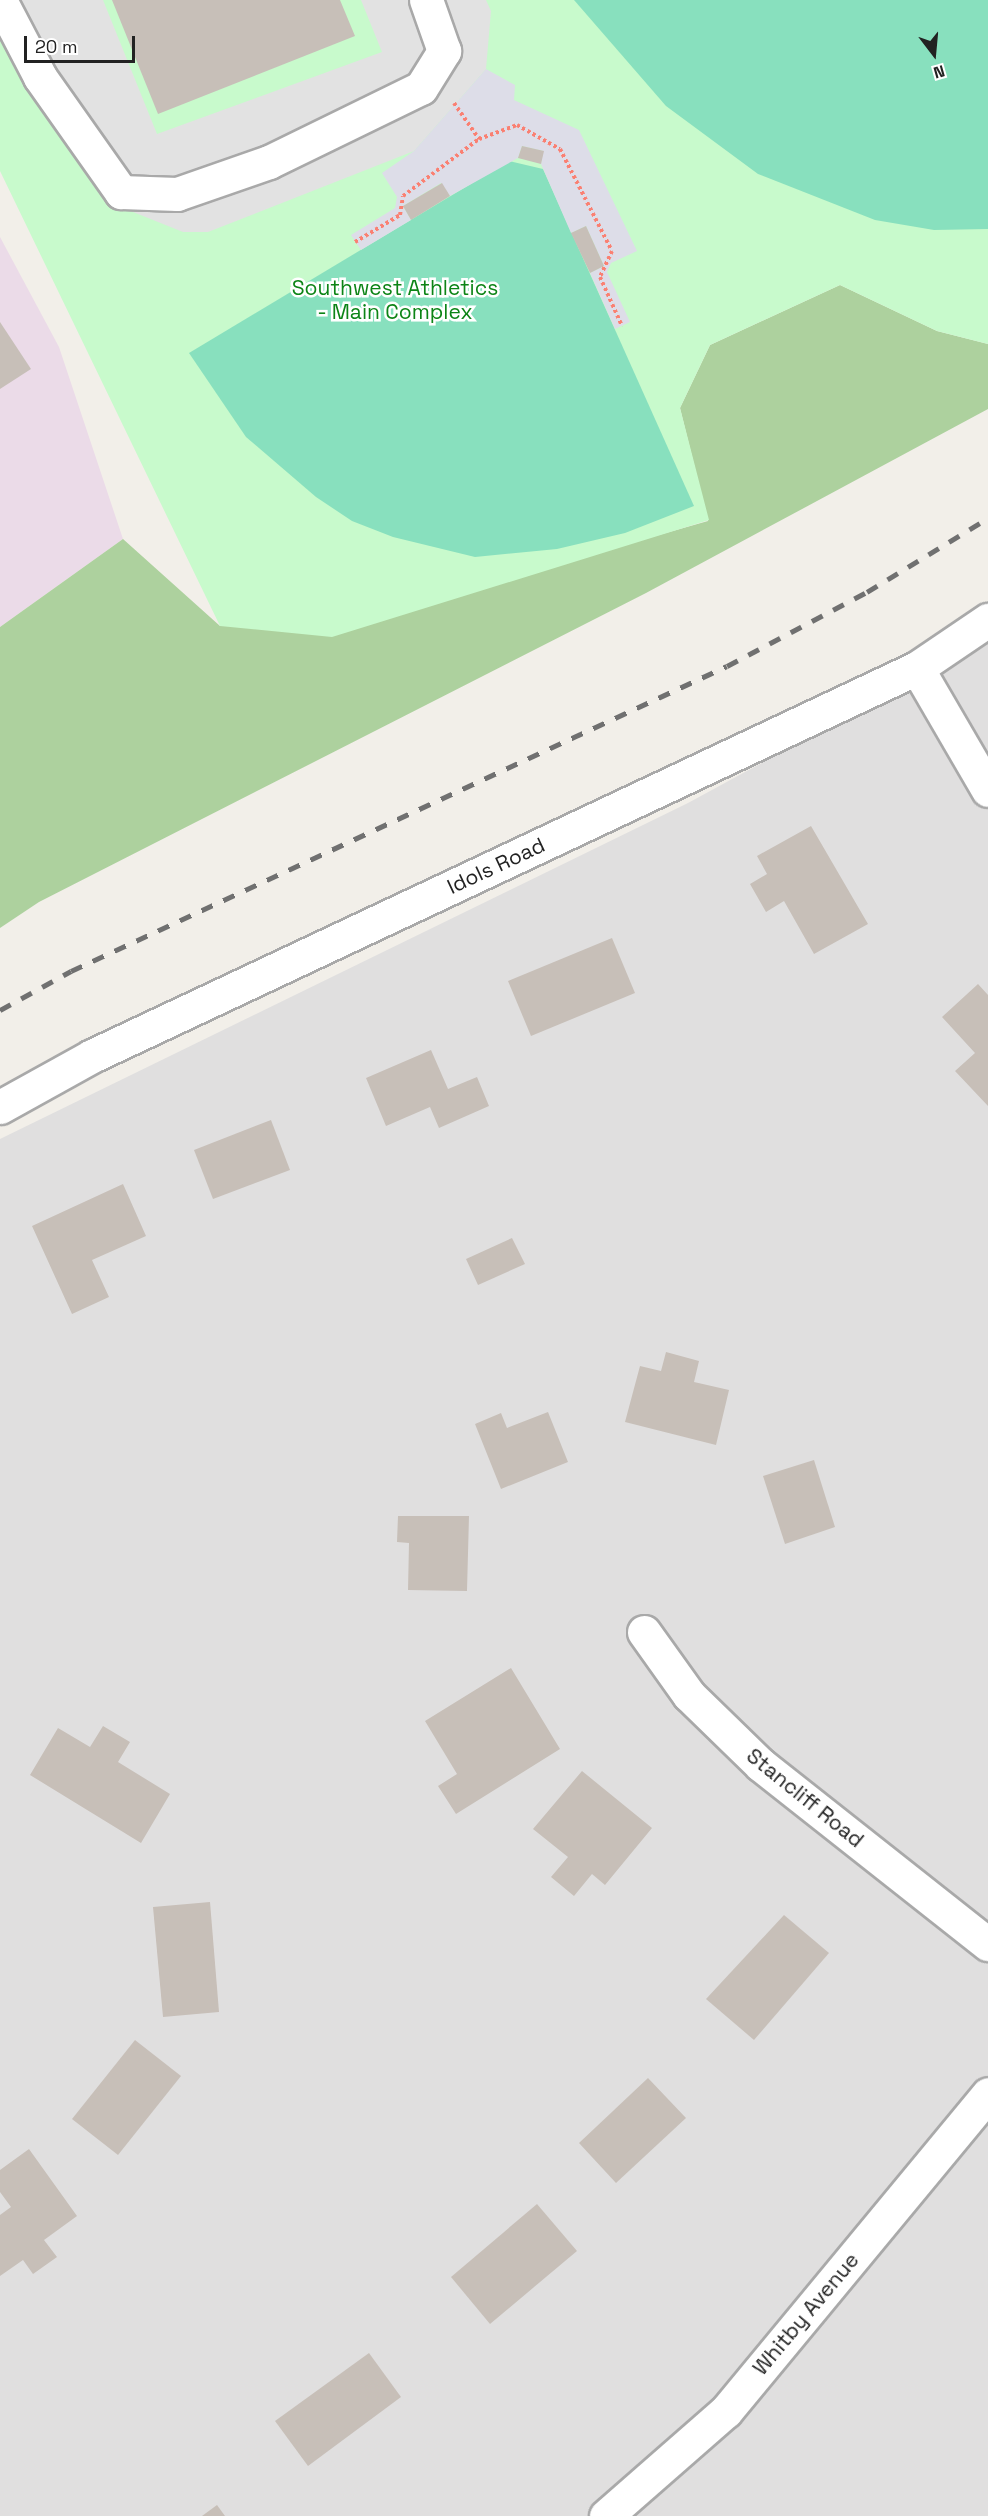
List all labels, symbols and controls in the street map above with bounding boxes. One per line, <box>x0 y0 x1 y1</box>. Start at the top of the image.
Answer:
scale bar <box>27 24 138 62</box>
north arrow <box>904 24 964 84</box>
text: 20 m <box>35 35 78 58</box>
text: N <box>931 60 947 83</box>
park label: Southwest Athletics - Main Complex <box>291 275 499 325</box>
street label: Idols Road <box>443 832 549 900</box>
street label: Stancliff Road <box>741 1743 869 1853</box>
street label: Whitby Avenue <box>747 2248 865 2380</box>

